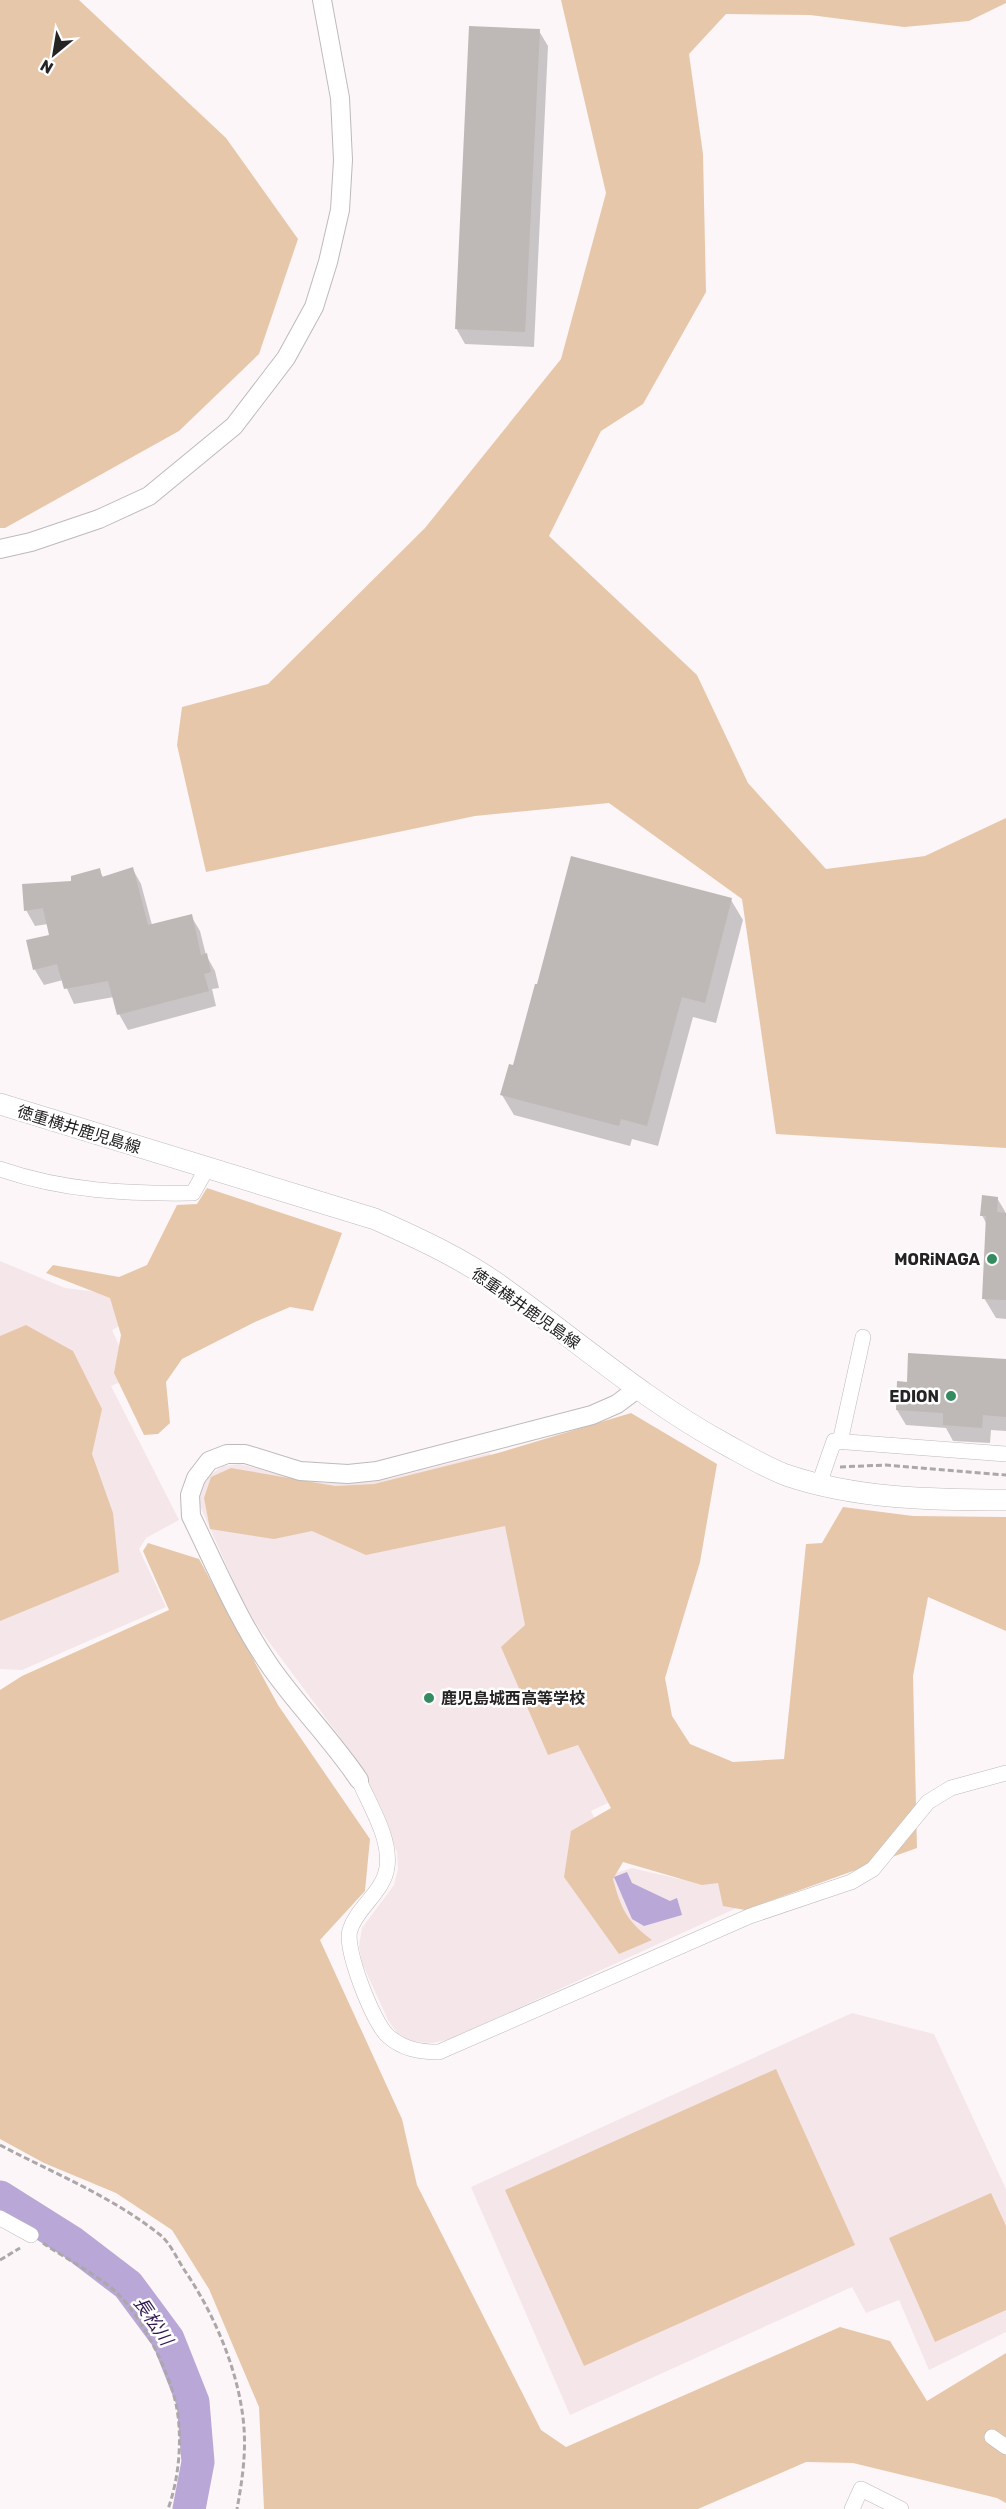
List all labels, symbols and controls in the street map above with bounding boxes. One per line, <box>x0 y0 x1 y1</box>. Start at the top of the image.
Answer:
north arrow <box>24 24 84 84</box>
text: N <box>37 55 56 78</box>
street label: 徳重横井鹿児島線 <box>15 1102 143 1157</box>
place label: MORiNAGA <box>894 1250 981 1269</box>
marker: MORiNAGA <box>985 1252 999 1266</box>
street label: 徳重横井鹿児島線 <box>468 1264 584 1353</box>
place label: EDION <box>889 1387 939 1406</box>
marker: EDION <box>944 1389 958 1403</box>
place label: 鹿児島城西高等学校 <box>441 1689 585 1708</box>
marker: 鹿児島城西高等学校 <box>422 1691 436 1705</box>
water label: 長松川 <box>129 2292 178 2351</box>

